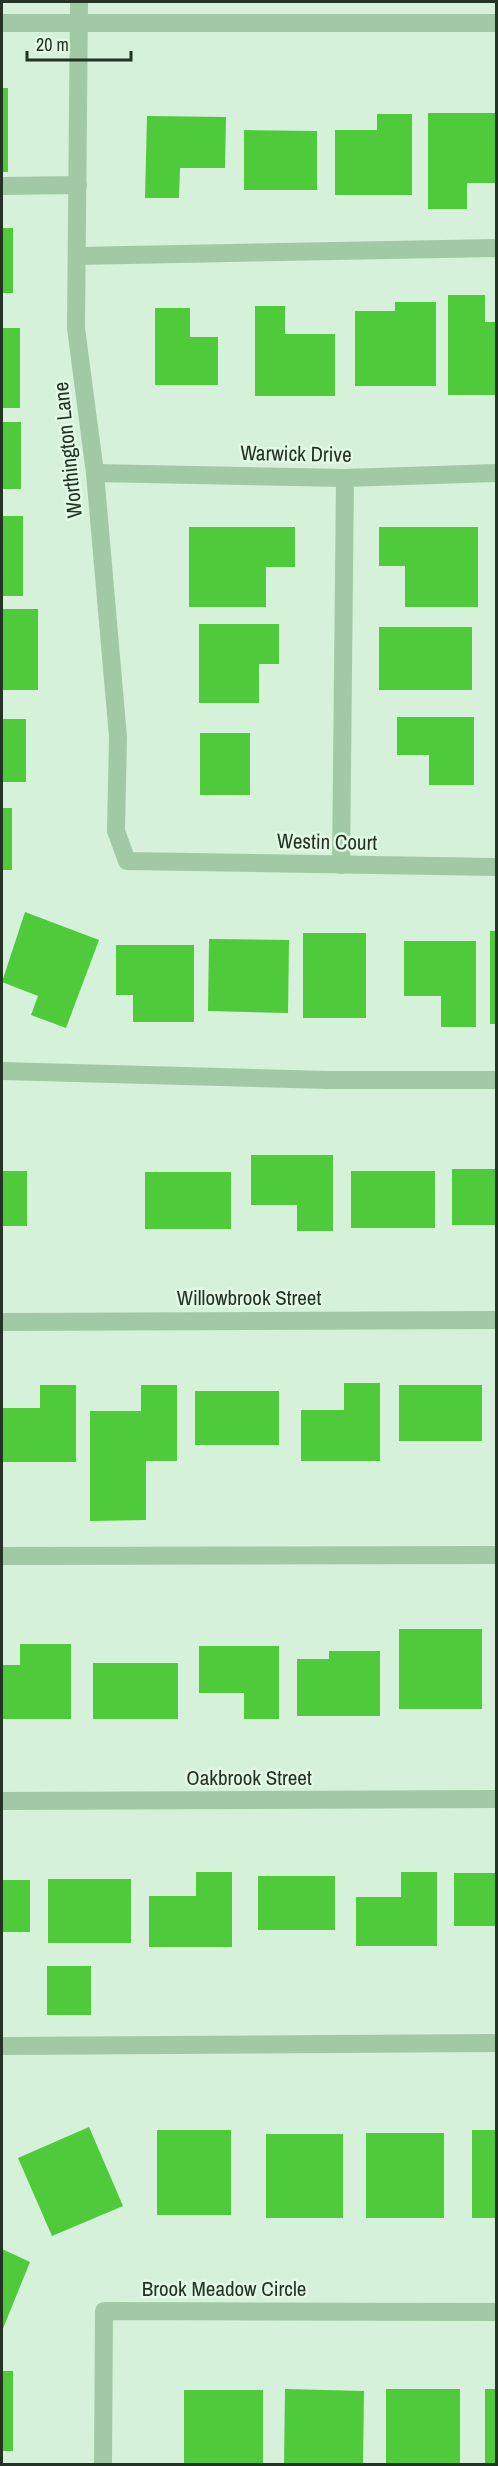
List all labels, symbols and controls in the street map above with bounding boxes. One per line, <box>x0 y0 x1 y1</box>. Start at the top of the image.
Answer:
scale bar <box>27 24 130 62</box>
text: 20 m <box>36 32 69 57</box>
street label: Worthington Lane <box>46 381 89 519</box>
street label: Warwick Drive <box>240 438 352 469</box>
street label: Westin Court <box>277 826 378 857</box>
street label: Willowbrook Street <box>177 1283 321 1312</box>
street label: Oakbrook Street <box>186 1763 312 1792</box>
street label: Brook Meadow Circle <box>142 2274 306 2303</box>

